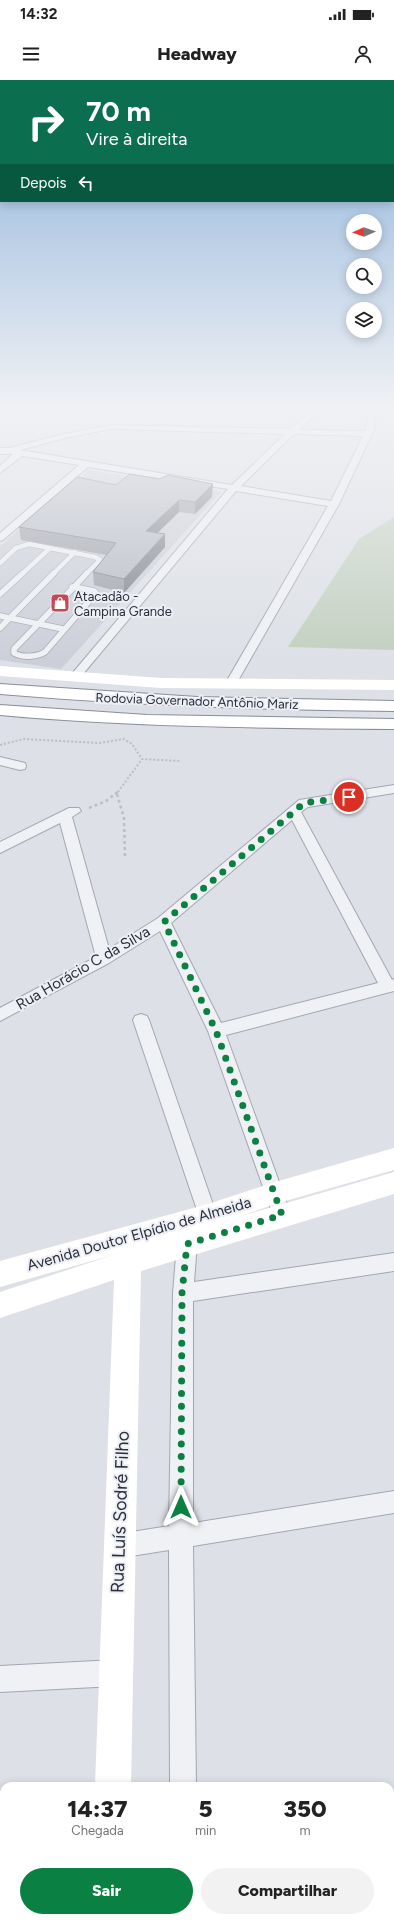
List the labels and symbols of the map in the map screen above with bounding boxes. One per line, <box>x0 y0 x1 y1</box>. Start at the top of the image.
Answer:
north arrow <box>346 214 382 250</box>
place label: Atacadão - Campina Grande <box>74 589 172 619</box>
shop icon: Atacadão - Campina Grande <box>49 592 71 614</box>
street label: Rodovia Governador Antônio Mariz <box>95 690 299 712</box>
pin <box>332 780 366 814</box>
street label: Rua Horácio C da Silva <box>13 922 153 1014</box>
street label: Avenida Doutor Elpídio de Almeida <box>25 1193 253 1275</box>
street label: Rua Luís Sodré Filho <box>106 1431 134 1593</box>
position arrow <box>160 1486 202 1528</box>

